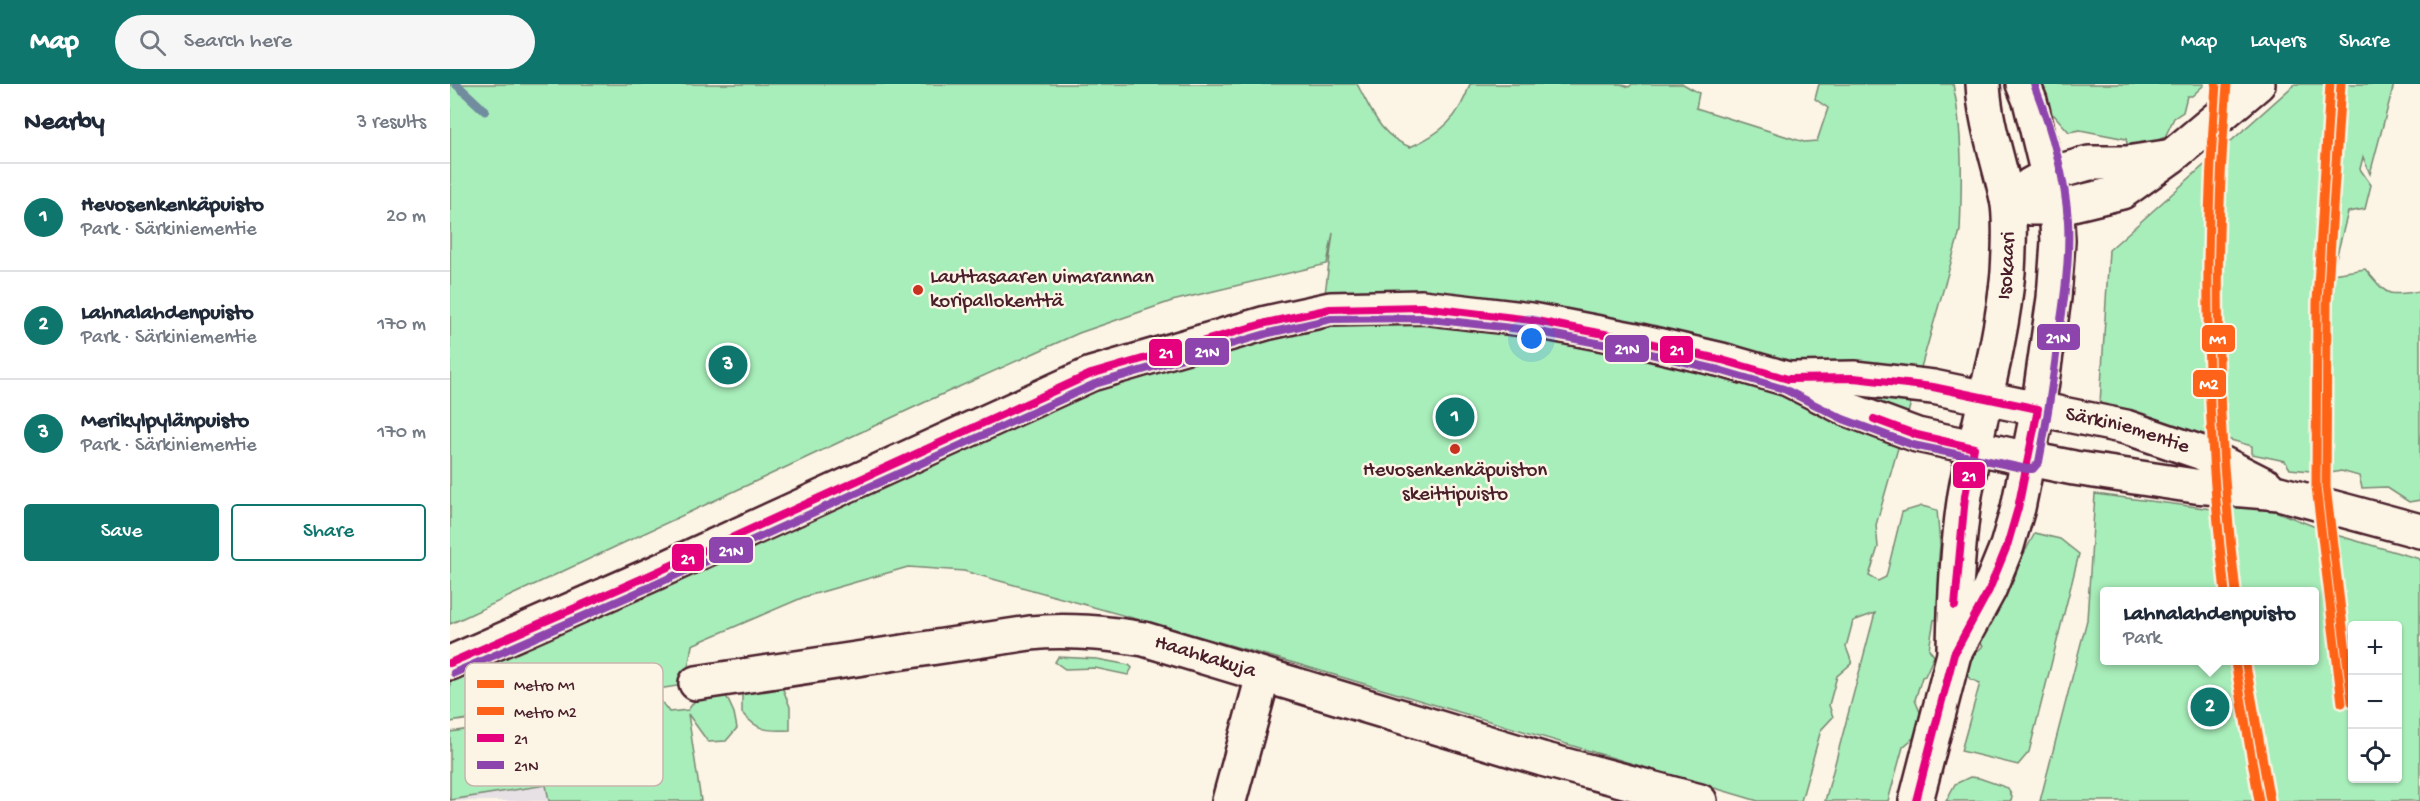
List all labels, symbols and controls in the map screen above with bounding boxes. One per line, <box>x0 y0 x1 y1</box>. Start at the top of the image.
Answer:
search box <box>115 15 535 69</box>
text: Map <box>30 26 79 59</box>
icon: search <box>136 26 169 59</box>
text: Search here <box>184 29 292 55</box>
text: Map <box>2181 30 2217 55</box>
text: Layers <box>2250 30 2306 55</box>
text: Share <box>2339 30 2390 55</box>
text: Nearby <box>24 108 105 139</box>
text: 3 results <box>357 112 426 135</box>
text: Hevosenkenkäpuisto <box>81 193 264 219</box>
text: 1 <box>39 206 48 229</box>
text: 20 m <box>386 206 426 229</box>
text: Park · Särkiniementie <box>81 219 257 242</box>
street label: Isokaari <box>1992 231 2022 301</box>
place label: Lauttasaaren uimarannan koripallokenttä <box>930 266 1154 315</box>
marker: Lauttasaaren uimarannan koripallokenttä <box>911 283 925 297</box>
text: Lahnalahdenpuisto <box>81 301 254 327</box>
text: 2 <box>39 314 48 337</box>
text: 170 m <box>377 314 426 337</box>
line badge: 21N <box>2036 323 2081 351</box>
your location <box>1517 324 1546 353</box>
line badge: M1 <box>2201 324 2236 353</box>
text: Park · Särkiniementie <box>81 327 257 350</box>
text: 21N <box>2046 331 2071 350</box>
text: M1 <box>2209 332 2227 351</box>
line badge: 21N <box>1604 334 1650 363</box>
line badge: 21 <box>1659 335 1694 364</box>
line badge: 21N <box>1184 337 1230 366</box>
line badge: 21 <box>1148 338 1183 367</box>
pin: 3 <box>708 342 748 388</box>
text: 21N <box>1615 342 1640 361</box>
text: 21 <box>1670 343 1684 362</box>
text: 21N <box>1195 345 1220 364</box>
text: 21 <box>1159 346 1173 365</box>
line badge: M2 <box>2192 369 2227 398</box>
text: M2 <box>2200 377 2219 396</box>
pin: 1 <box>1436 394 1474 440</box>
street label: Särkiniementie <box>2063 402 2194 461</box>
text: Merikylpylänpuisto <box>81 409 249 435</box>
text: 3 <box>38 422 49 445</box>
text: 170 m <box>377 422 426 445</box>
text: Park · Särkiniementie <box>81 435 257 458</box>
marker: Hevosenkenkäpuiston skeittipuisto <box>1448 442 1462 456</box>
place label: Hevosenkenkäpuiston skeittipuisto <box>1363 459 1547 508</box>
line badge: 21 <box>1952 461 1986 489</box>
text: 21 <box>1962 469 1976 488</box>
button: Save <box>24 504 219 561</box>
button: Share <box>231 504 426 561</box>
line badge: 21N <box>708 536 754 564</box>
line badge: 21 <box>671 543 705 572</box>
text: 21N <box>719 544 744 563</box>
text: 21 <box>681 552 695 571</box>
popup <box>2100 587 2319 665</box>
text: Lahnalahdenpuisto <box>2123 602 2296 628</box>
map controls <box>2348 621 2402 783</box>
button: + <box>2348 621 2402 675</box>
text: Park <box>2123 628 2161 651</box>
street label: Haahkakuja <box>1151 630 1260 685</box>
legend <box>465 663 663 786</box>
button: − <box>2348 675 2402 729</box>
text: Metro M1 <box>514 678 575 697</box>
pin: 2 <box>2190 684 2230 730</box>
text: Metro M2 <box>514 705 577 724</box>
button: locate <box>2348 729 2402 783</box>
text: 21 <box>514 732 528 751</box>
text: 21N <box>514 759 539 778</box>

